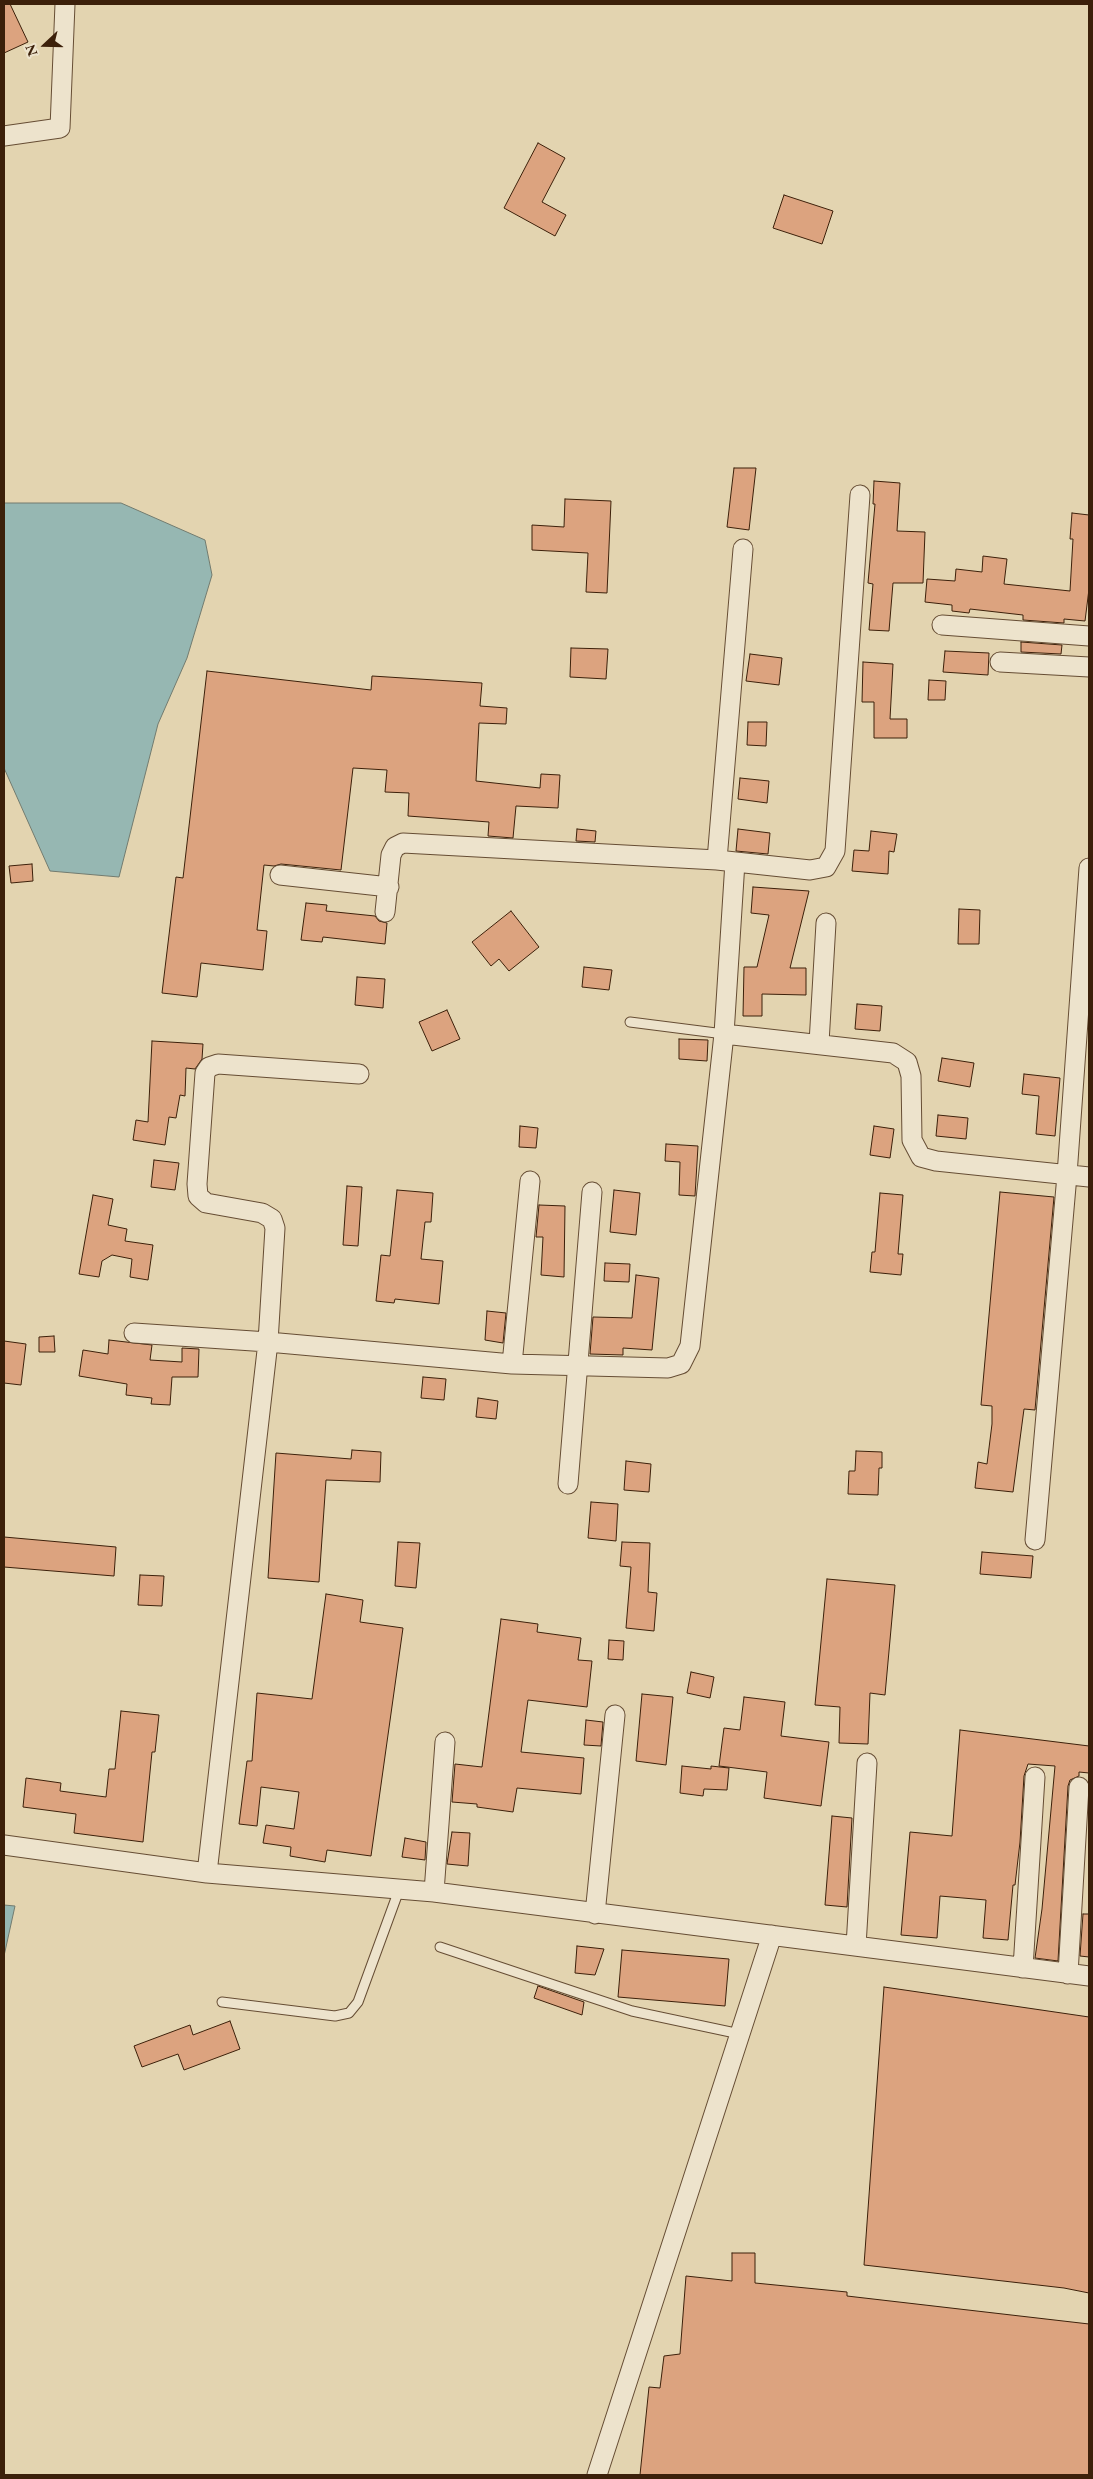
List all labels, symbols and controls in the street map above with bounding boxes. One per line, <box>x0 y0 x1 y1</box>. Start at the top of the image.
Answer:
north arrow <box>20 20 70 70</box>
text: N <box>21 42 41 59</box>

